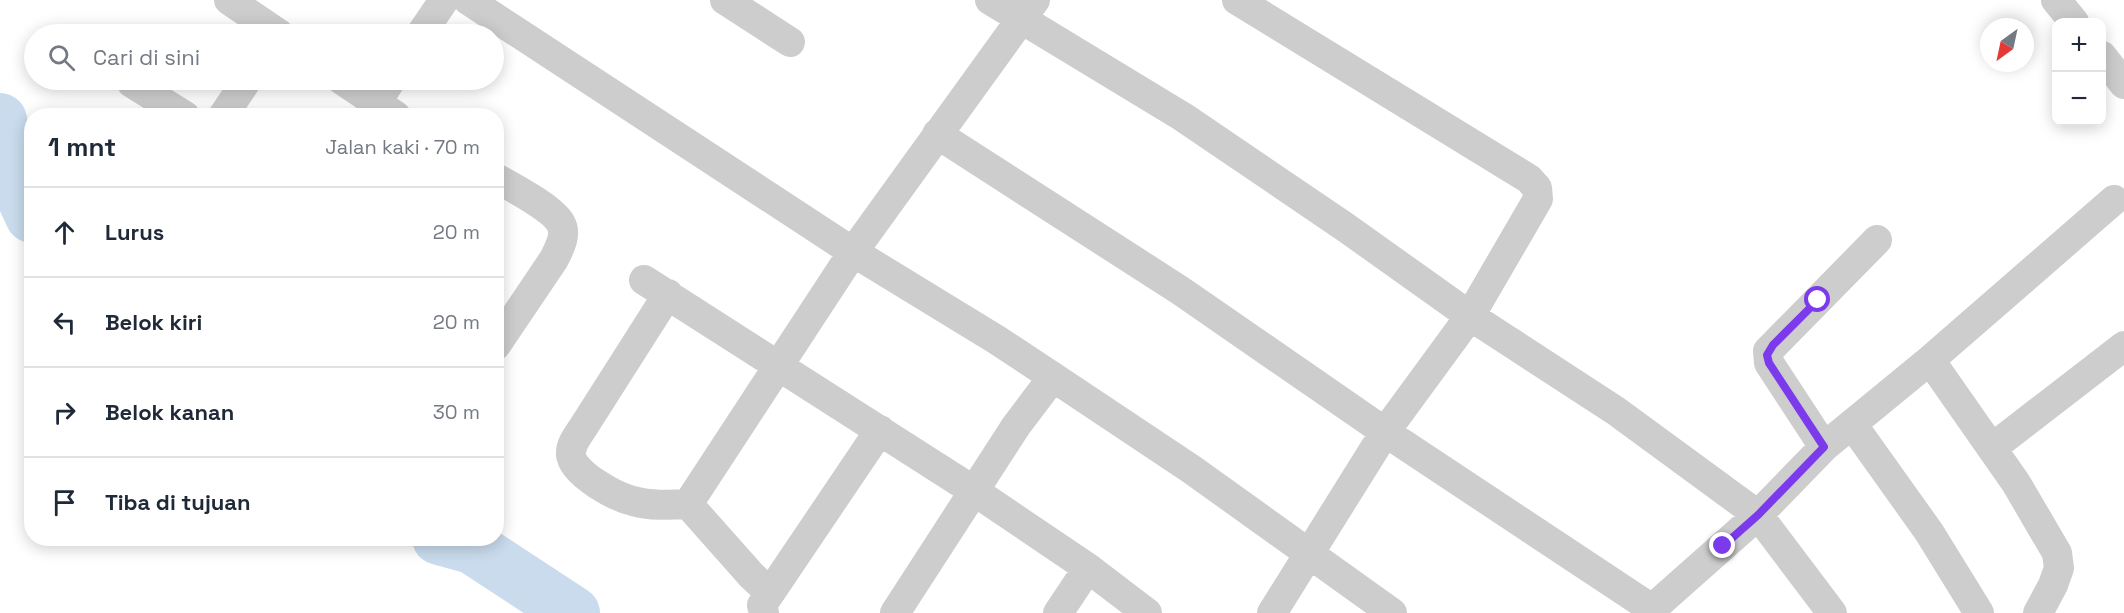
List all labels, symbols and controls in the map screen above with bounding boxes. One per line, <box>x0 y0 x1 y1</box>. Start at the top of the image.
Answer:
north arrow <box>1980 18 2034 72</box>
map controls <box>2052 18 2106 126</box>
button: + <box>2052 18 2106 72</box>
search box <box>24 24 504 90</box>
icon: search <box>45 41 78 74</box>
text: Cari di sini <box>93 43 200 71</box>
button: − <box>2052 72 2106 126</box>
text: 1 mnt <box>48 130 116 164</box>
text: Jalan kaki · 70 m <box>325 134 480 160</box>
icon: ahead <box>48 216 81 249</box>
text: Lurus <box>105 218 164 246</box>
text: 20 m <box>433 219 480 245</box>
route start <box>1804 286 1830 312</box>
icon: left <box>48 306 81 339</box>
text: Belok kiri <box>105 308 202 336</box>
text: 20 m <box>433 309 480 335</box>
icon: right <box>48 396 81 429</box>
text: Belok kanan <box>105 398 234 426</box>
text: 30 m <box>433 399 480 425</box>
icon: arrive <box>48 486 81 519</box>
text: Tiba di tujuan <box>105 488 251 516</box>
route end <box>1709 532 1735 558</box>

